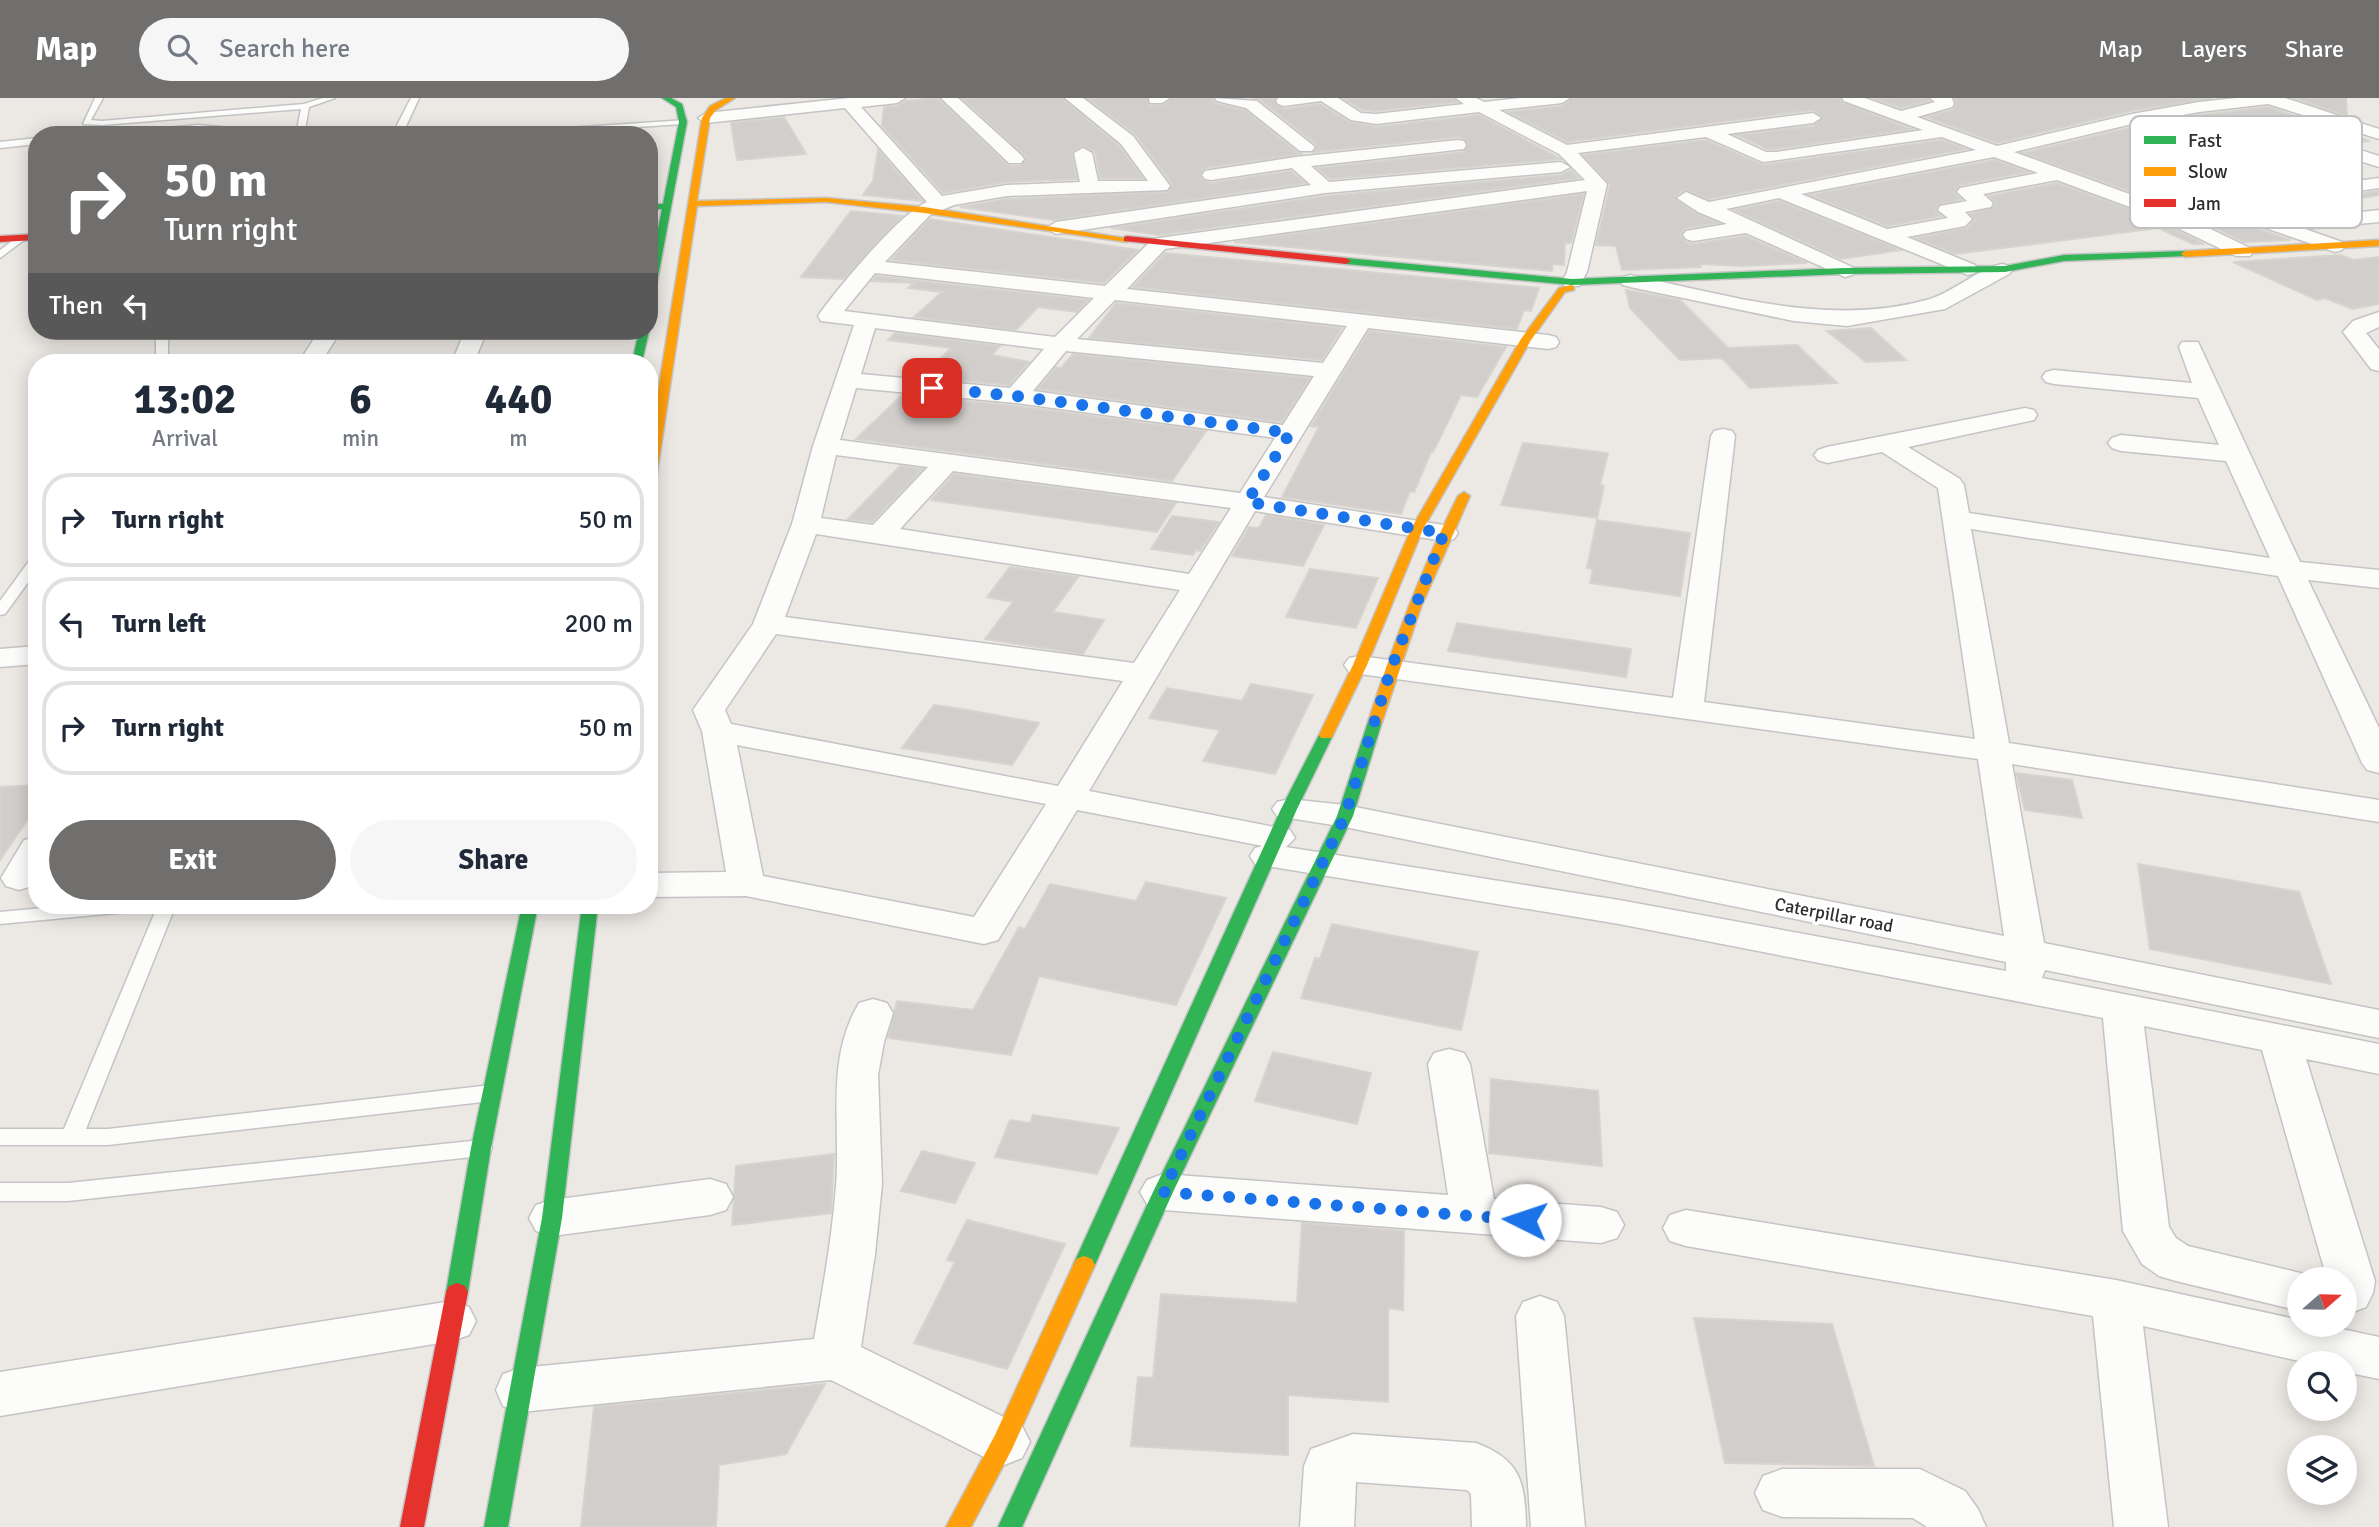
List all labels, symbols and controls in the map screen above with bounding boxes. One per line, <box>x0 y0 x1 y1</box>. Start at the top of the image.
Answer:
search box <box>139 18 629 81</box>
text: Map <box>35 29 97 70</box>
icon: search <box>163 30 201 68</box>
text: Search here <box>219 33 350 65</box>
text: Map <box>2098 34 2143 64</box>
text: Layers <box>2181 34 2247 64</box>
text: Share <box>2285 34 2344 64</box>
legend <box>2130 116 2362 228</box>
text: Fast <box>2188 129 2222 153</box>
text: 50 m <box>164 150 267 210</box>
icon: right <box>49 154 140 245</box>
text: Slow <box>2188 160 2228 184</box>
text: Jam <box>2188 192 2221 216</box>
text: Turn right <box>164 210 297 249</box>
icon: left <box>117 287 155 325</box>
text: Then <box>49 290 103 322</box>
pin <box>902 358 962 418</box>
icon: arrive <box>913 369 951 407</box>
text: 13:02 <box>133 374 237 425</box>
text: 6 <box>349 374 372 425</box>
text: 440 <box>484 374 553 425</box>
text: Arrival <box>152 424 218 453</box>
text: min <box>342 424 379 453</box>
text: m <box>509 424 528 453</box>
icon: right <box>53 501 91 539</box>
text: Turn right <box>112 504 224 536</box>
text: 50 m <box>578 504 633 536</box>
icon: left <box>53 605 91 643</box>
text: Turn left <box>112 608 206 640</box>
text: 200 m <box>564 608 633 640</box>
icon: right <box>53 709 91 747</box>
text: Turn right <box>112 712 224 744</box>
text: 50 m <box>578 712 633 744</box>
button: Exit <box>49 820 336 900</box>
button: Share <box>350 820 637 900</box>
street label: Caterpillar road <box>1773 893 1895 937</box>
position arrow <box>1488 1183 1562 1257</box>
north arrow <box>2287 1267 2357 1337</box>
map controls <box>2287 1267 2357 1505</box>
button: search <box>2287 1351 2357 1421</box>
button: layers <box>2287 1435 2357 1505</box>

